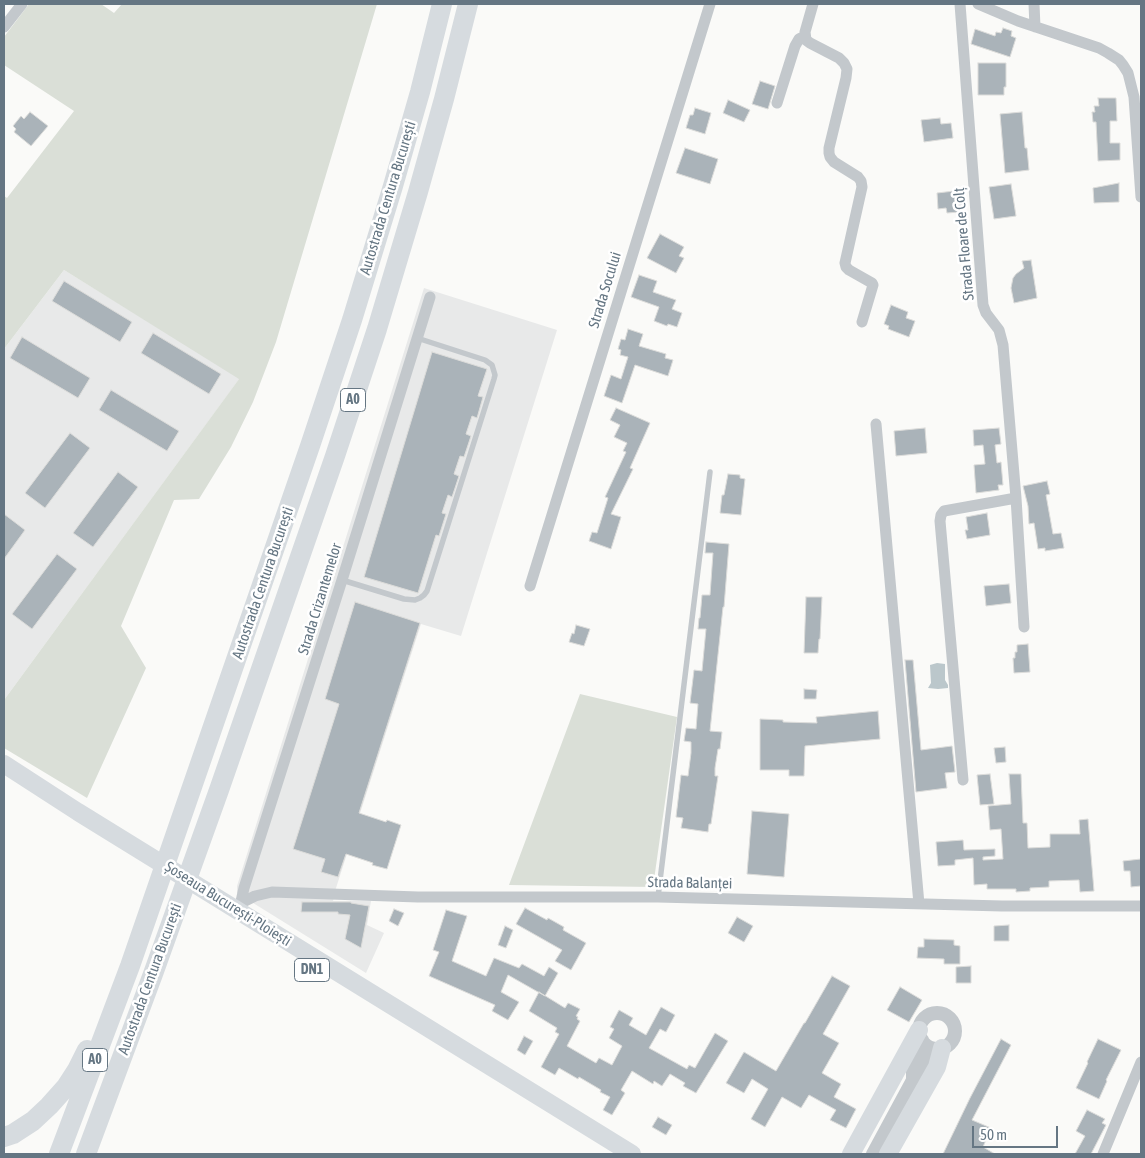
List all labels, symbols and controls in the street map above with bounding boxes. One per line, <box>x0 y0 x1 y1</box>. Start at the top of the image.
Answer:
street label: Autostrada Centura București <box>356 119 420 277</box>
street label: Strada Floare de Colț <box>950 187 978 301</box>
street label: Strada Socului <box>585 250 625 330</box>
road number: A0 <box>340 388 366 412</box>
street label: Autostrada Centura București <box>228 505 298 661</box>
street label: Strada Crizantemelor <box>294 541 346 657</box>
street label: Șoseaua București-Ploiești <box>162 858 294 950</box>
street label: Strada Balanței <box>648 873 732 893</box>
street label: Autostrada Centura București <box>114 901 186 1057</box>
road number: DN1 <box>294 958 330 982</box>
road number: A0 <box>82 1048 108 1072</box>
scale bar <box>975 1116 1061 1148</box>
text: 50 m <box>980 1126 1007 1143</box>

